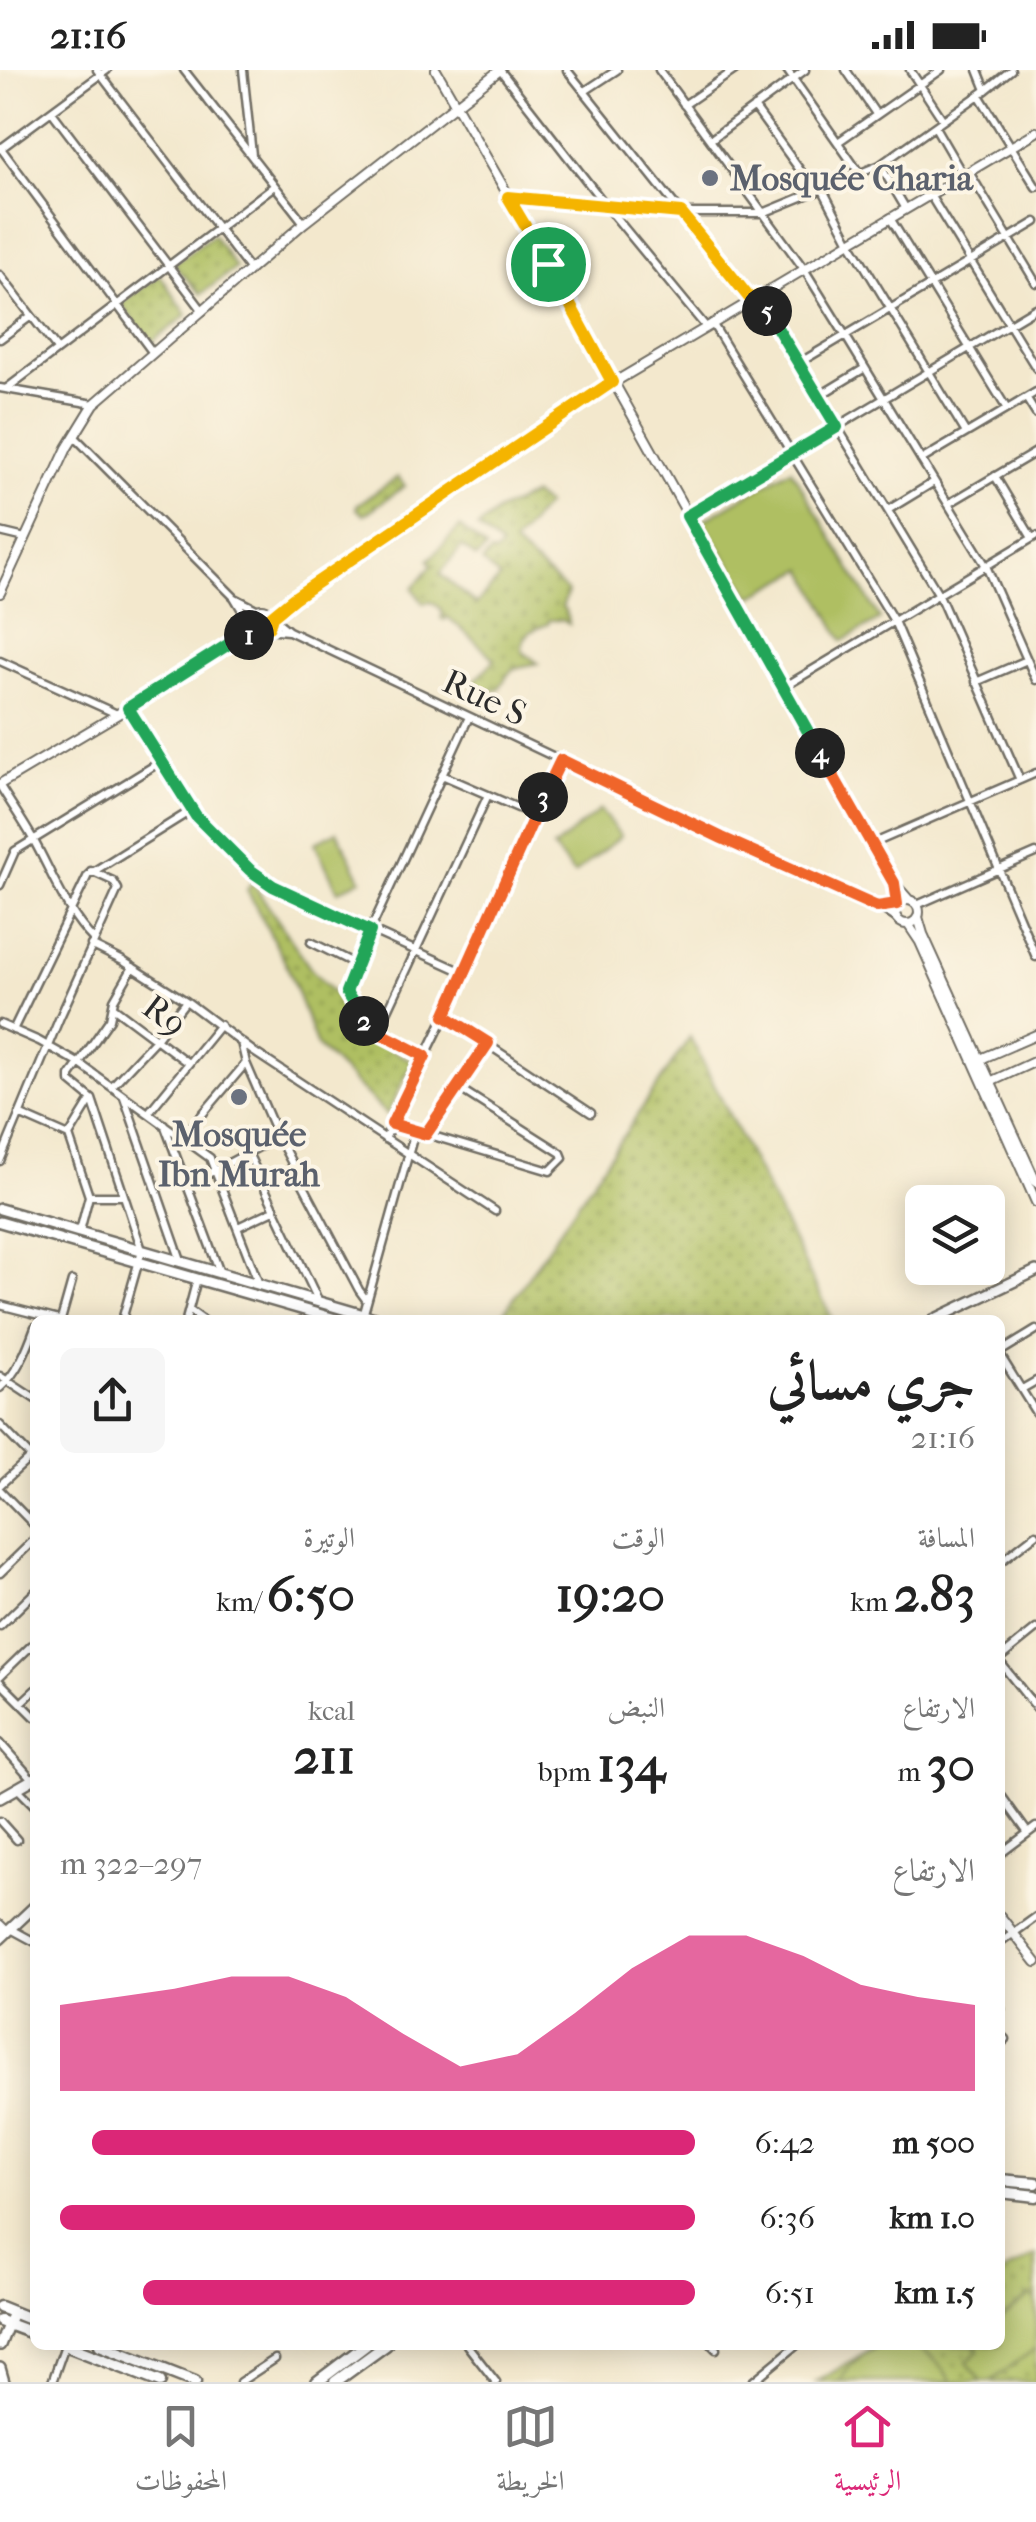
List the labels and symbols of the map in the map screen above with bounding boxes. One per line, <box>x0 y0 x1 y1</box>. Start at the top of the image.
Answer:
place label: Mosquée Charia <box>730 158 974 199</box>
marker: Mosquée Charia <box>699 167 721 189</box>
pin <box>506 222 591 307</box>
pin: 5 <box>742 286 792 336</box>
pin: 1 <box>224 610 274 660</box>
street label: Rue S <box>437 660 533 734</box>
pin: 4 <box>795 728 845 778</box>
pin: 3 <box>518 772 568 822</box>
street label: R9 <box>135 986 194 1045</box>
pin: 2 <box>339 996 389 1046</box>
marker: Mosquée Ibn Murah <box>228 1086 250 1108</box>
place label: Mosquée Ibn Murah <box>158 1114 320 1195</box>

